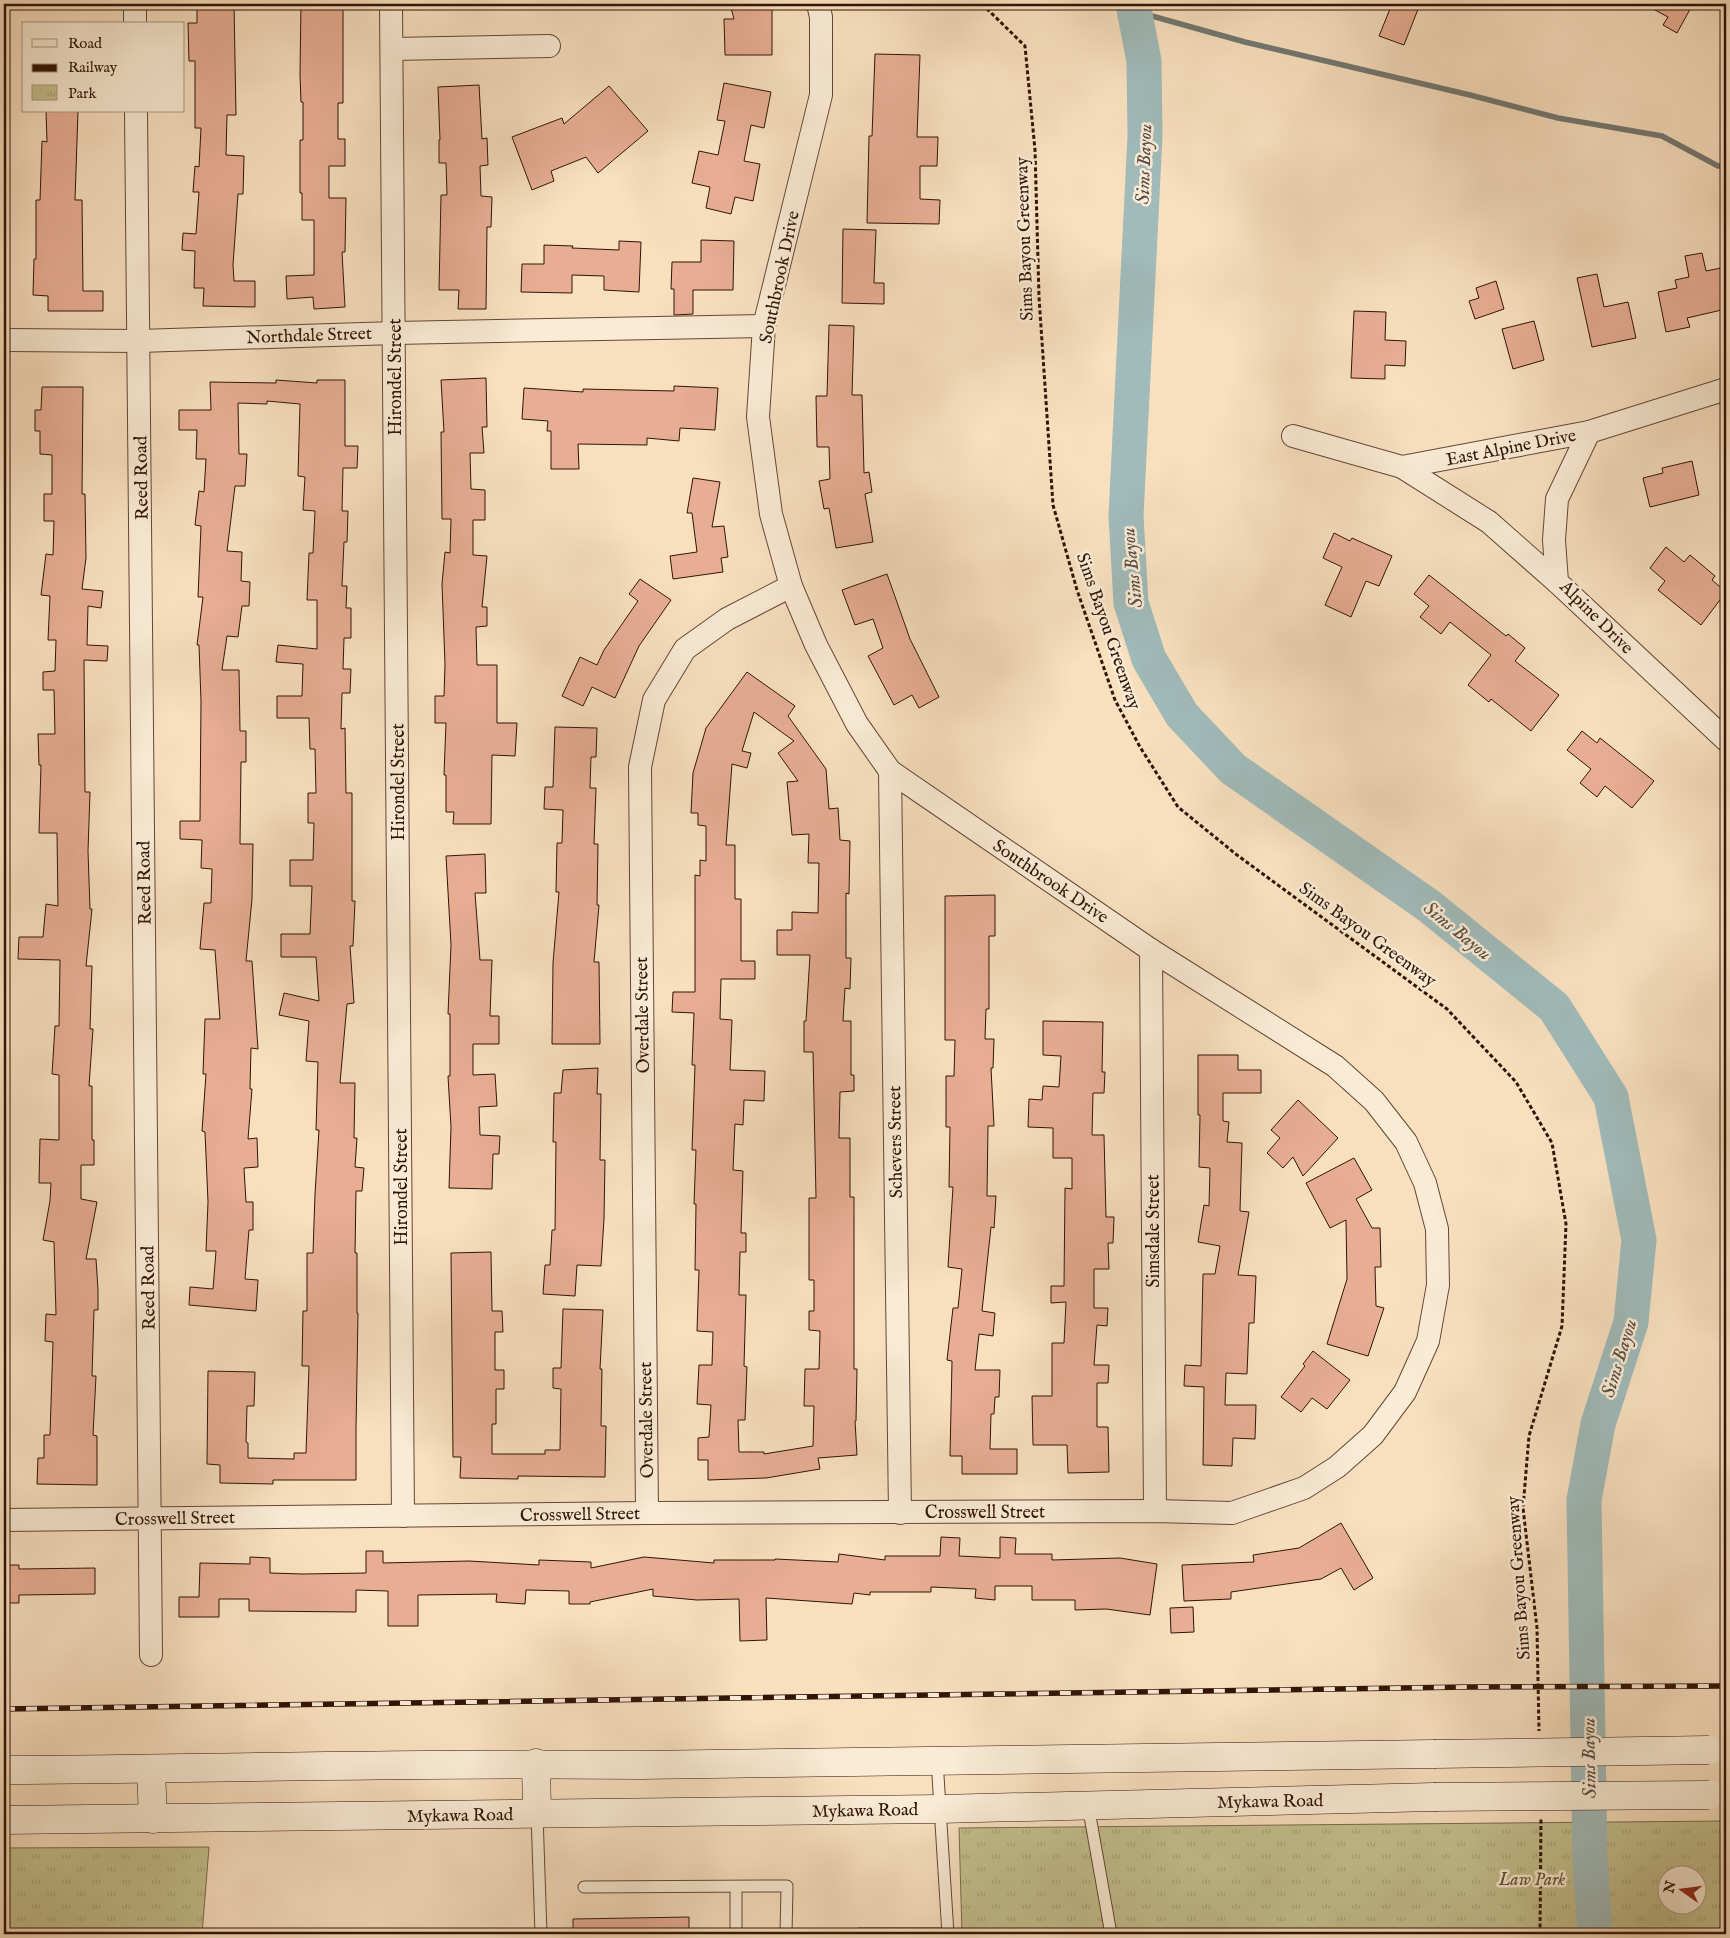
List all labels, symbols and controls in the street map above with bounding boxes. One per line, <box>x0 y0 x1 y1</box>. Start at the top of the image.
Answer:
legend <box>22 22 185 112</box>
text: Road <box>68 34 103 53</box>
text: Railway <box>68 58 118 77</box>
text: Park <box>68 84 98 103</box>
water label: Sims Bayou <box>1132 123 1158 205</box>
street label: Sims Bayou Greenway <box>1011 156 1040 321</box>
street label: Southbrook Drive <box>755 209 806 346</box>
street label: Hirondel Street <box>385 318 408 436</box>
street label: Northdale Street <box>246 323 373 350</box>
street label: East Alpine Drive <box>1444 425 1578 472</box>
street label: Reed Road <box>130 435 155 520</box>
water label: Sims Bayou <box>1117 526 1149 609</box>
street label: Sims Bayou Greenway <box>1070 550 1145 713</box>
street label: Alpine Drive <box>1553 576 1638 660</box>
street label: Hirondel Street <box>388 723 411 841</box>
street label: Southbrook Drive <box>988 835 1113 930</box>
street label: Reed Road <box>133 840 158 925</box>
street label: Sims Bayou Greenway <box>1294 878 1440 993</box>
water label: Sims Bayou <box>1418 897 1496 966</box>
street label: Overdale Street <box>631 956 656 1074</box>
street label: Schevers Street <box>884 1086 909 1198</box>
street label: Hirondel Street <box>391 1128 414 1246</box>
street label: Simsdale Street <box>1143 1174 1166 1288</box>
street label: Reed Road <box>137 1245 162 1330</box>
water label: Sims Bayou <box>1597 1317 1643 1401</box>
street label: Overdale Street <box>635 1361 660 1479</box>
street label: Sims Bayou Greenway <box>1502 1495 1537 1661</box>
street label: Crosswell Street <box>925 1502 1045 1525</box>
street label: Crosswell Street <box>520 1503 640 1528</box>
street label: Crosswell Street <box>115 1507 235 1532</box>
water label: Sims Bayou <box>1577 1717 1603 1798</box>
street label: Mykawa Road <box>1217 1790 1324 1815</box>
street label: Mykawa Road <box>812 1799 919 1824</box>
street label: Mykawa Road <box>407 1804 514 1829</box>
north arrow <box>1658 1866 1708 1916</box>
park label: Law Park <box>1498 1869 1565 1892</box>
text: N <box>1660 1879 1681 1896</box>

